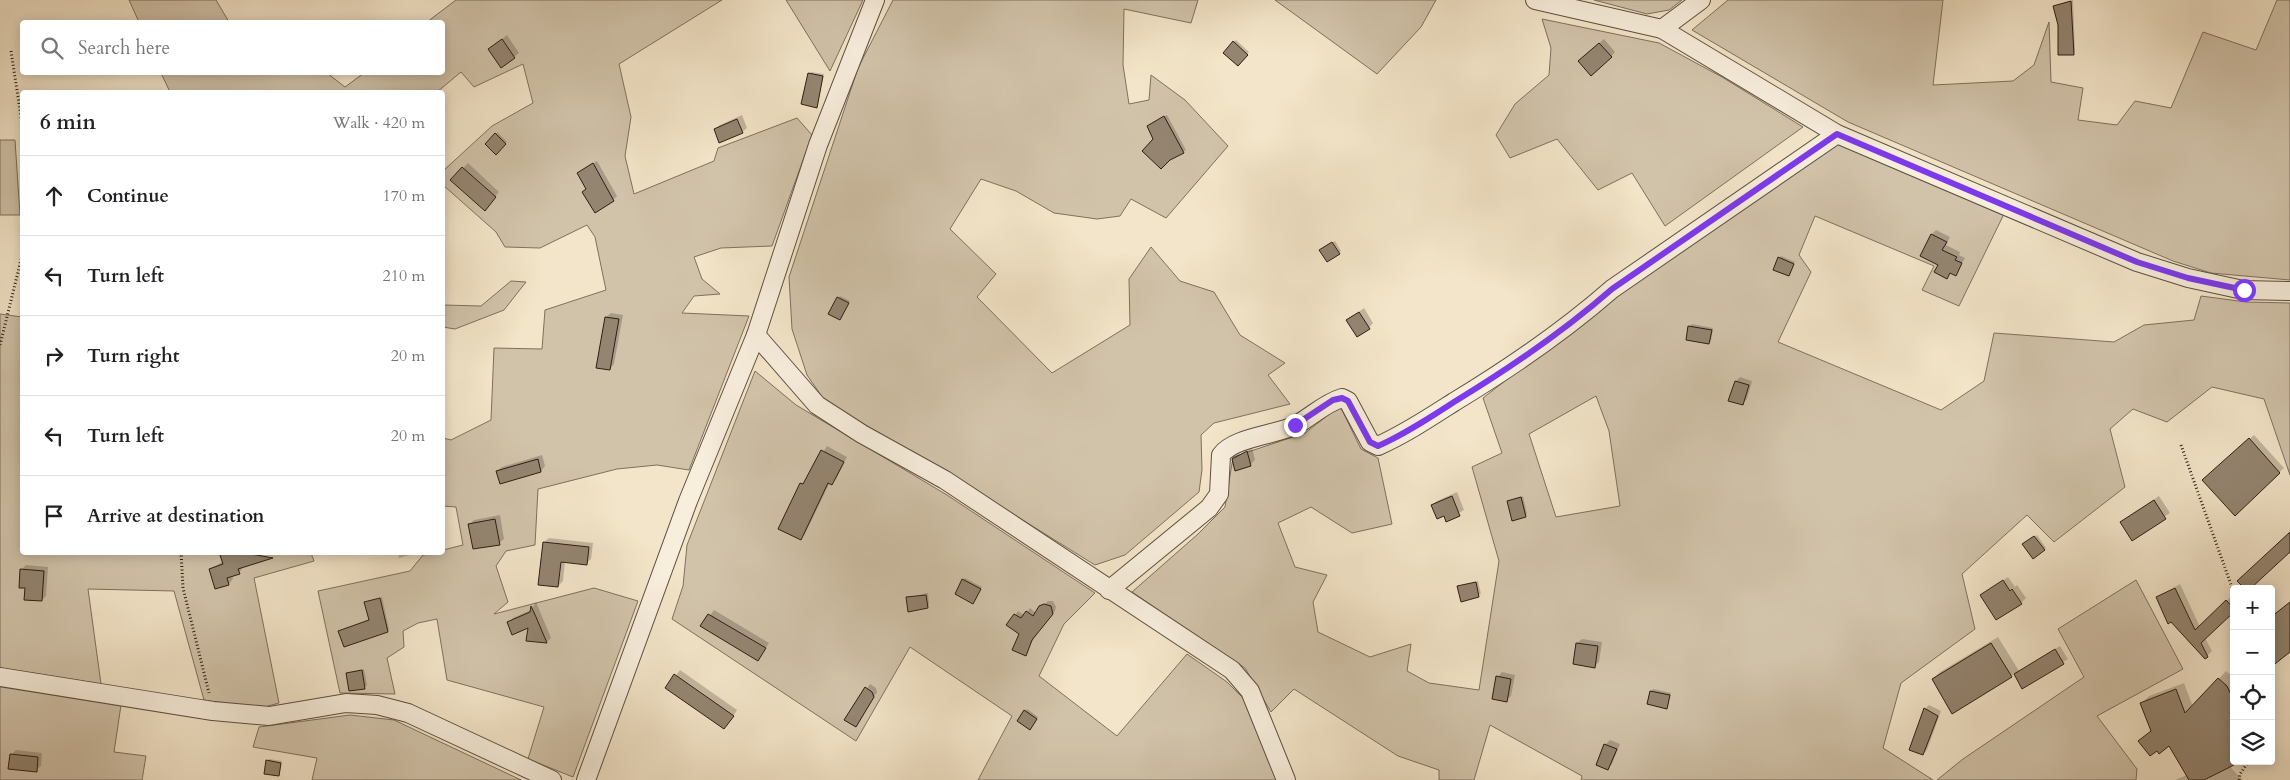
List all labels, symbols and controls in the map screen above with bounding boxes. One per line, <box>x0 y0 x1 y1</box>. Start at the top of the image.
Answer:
search box <box>20 20 445 75</box>
icon: search <box>38 34 66 62</box>
text: Search here <box>78 35 170 61</box>
text: 6 min <box>40 108 96 137</box>
text: Walk · 420 m <box>333 112 425 134</box>
icon: ahead <box>40 182 68 210</box>
text: Continue <box>87 183 169 209</box>
text: 170 m <box>383 185 425 207</box>
icon: left <box>40 262 68 290</box>
text: Turn left <box>87 263 164 289</box>
text: 210 m <box>383 265 425 287</box>
route start <box>2233 279 2256 302</box>
icon: right <box>40 342 68 370</box>
text: Turn right <box>87 343 179 369</box>
text: 20 m <box>391 345 425 367</box>
route end <box>1284 414 1307 437</box>
icon: left <box>40 422 68 450</box>
text: Turn left <box>87 423 164 449</box>
text: 20 m <box>391 425 425 447</box>
icon: arrive <box>40 502 68 530</box>
text: Arrive at destination <box>87 503 264 529</box>
map controls <box>2230 585 2275 765</box>
button: + <box>2230 585 2275 630</box>
button: − <box>2230 630 2275 675</box>
button: locate <box>2230 675 2275 720</box>
button: layers <box>2230 720 2275 765</box>

